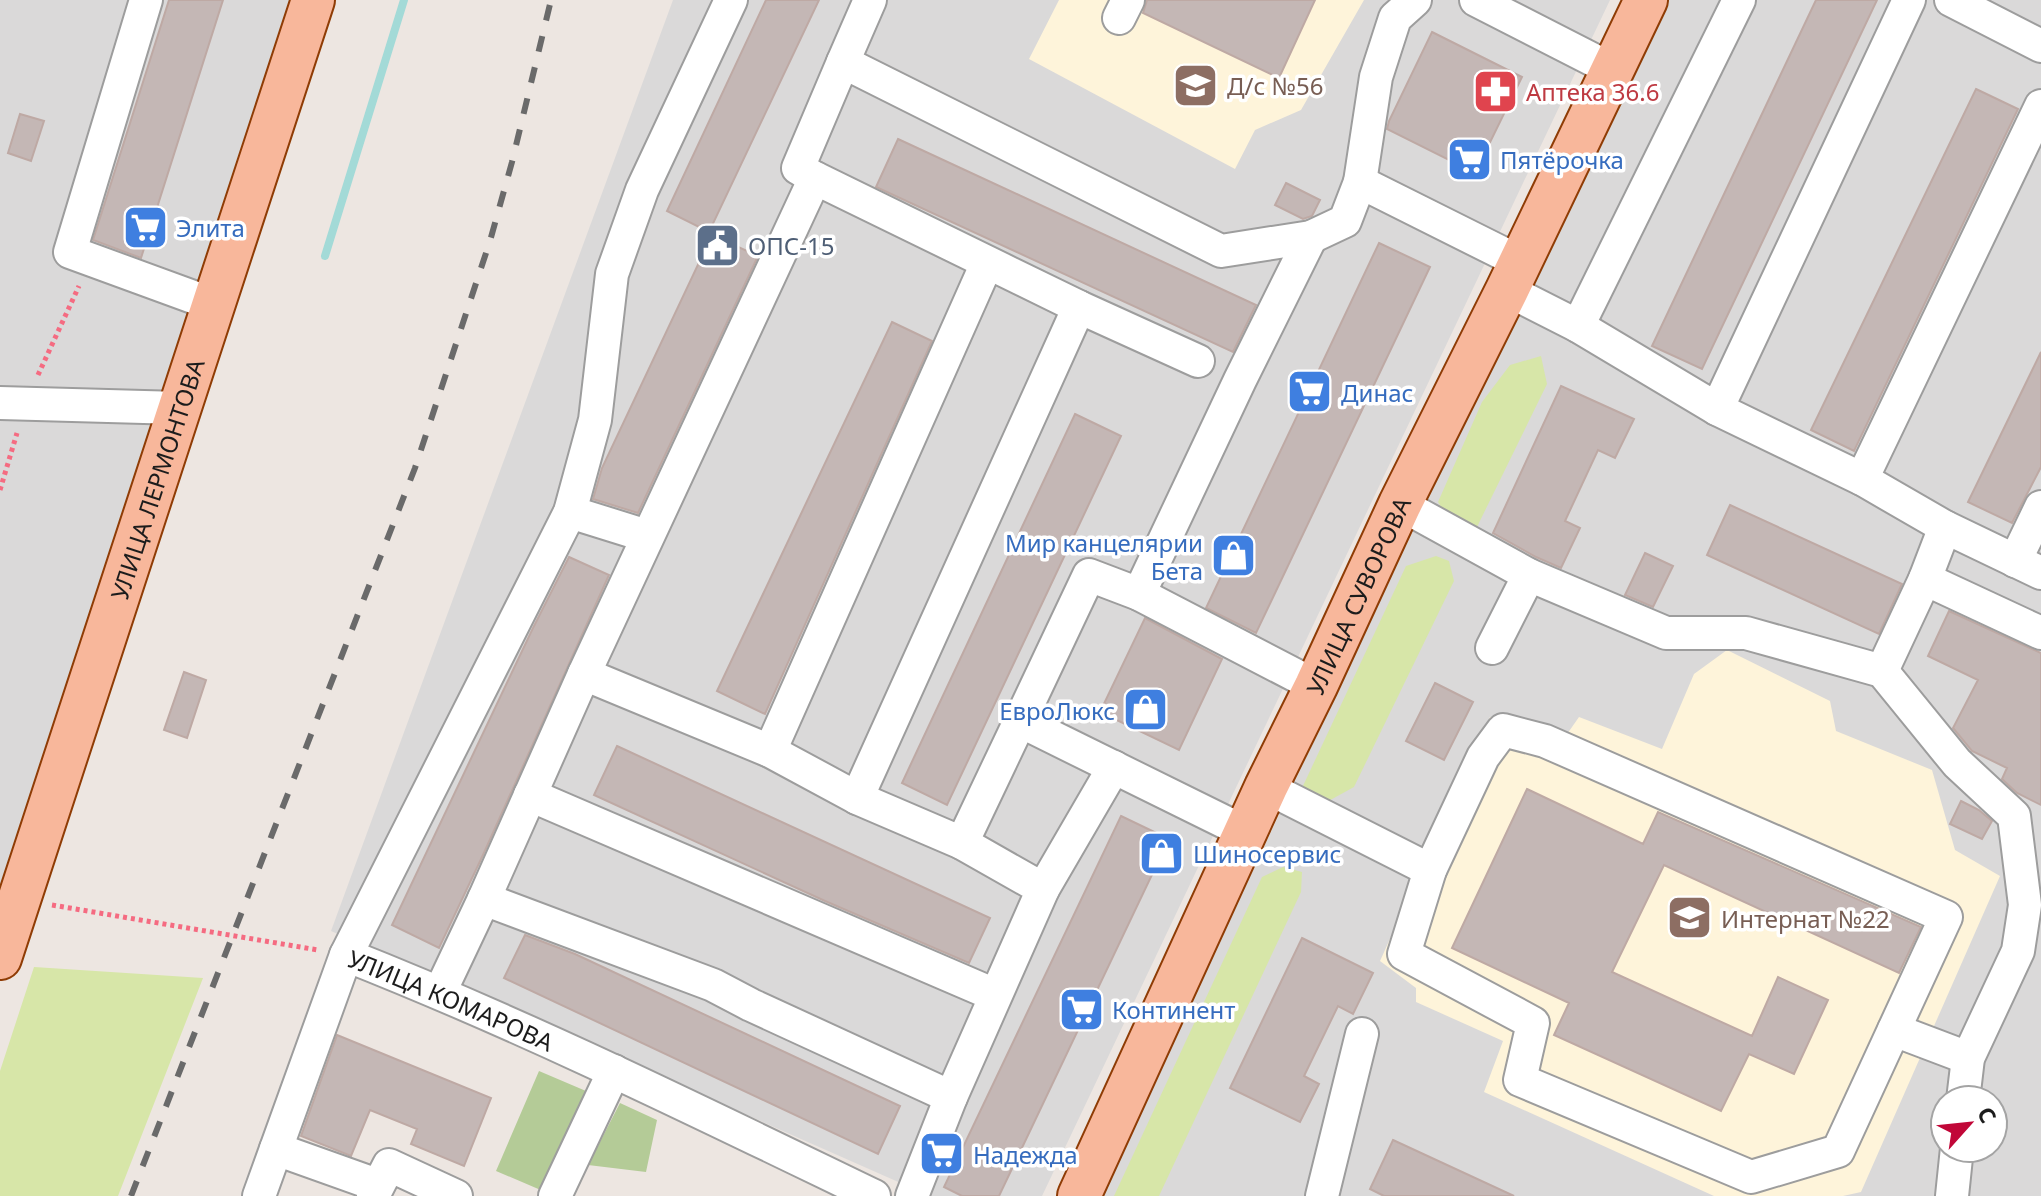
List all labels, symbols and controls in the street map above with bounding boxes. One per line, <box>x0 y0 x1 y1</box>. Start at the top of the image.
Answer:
school or university icon: Д/с №56 <box>1172 61 1220 109</box>
pharmacy icon: Аптека 36.6 <box>1471 67 1519 115</box>
place label: Д/с №56 <box>1227 69 1323 102</box>
place label: Аптека 36.6 <box>1526 75 1659 108</box>
supermarket icon: Пятёрочка <box>1445 135 1493 183</box>
place label: Пятёрочка <box>1500 143 1624 176</box>
supermarket icon: Элита <box>121 203 169 251</box>
place label: Элита <box>176 211 245 244</box>
public building icon: ОПС-15 <box>693 221 741 269</box>
place label: ОПС-15 <box>748 229 834 262</box>
street label: УЛИЦА ЛЕРМОНТОВА <box>102 354 211 604</box>
supermarket icon: Динас <box>1286 368 1334 416</box>
place label: Динас <box>1341 376 1413 409</box>
street label: УЛИЦА СУВОРОВА <box>1298 491 1418 700</box>
place label: Мир канцелярии Бета <box>1005 526 1203 587</box>
shop icon: Мир канцелярии Бета <box>1210 532 1258 580</box>
shop icon: ЕвроЛюкс <box>1122 686 1170 734</box>
place label: ЕвроЛюкс <box>999 694 1115 727</box>
shop icon: Шиносервис <box>1138 829 1186 877</box>
place label: Шиносервис <box>1193 837 1341 870</box>
school or university icon: Интернат №22 <box>1666 894 1714 942</box>
place label: Интернат №22 <box>1721 902 1890 935</box>
street label: УЛИЦА КОМАРОВА <box>343 941 560 1058</box>
supermarket icon: Континент <box>1057 985 1105 1033</box>
place label: Континент <box>1112 993 1235 1026</box>
north arrow <box>1929 1084 2009 1164</box>
text: С <box>1971 1101 2004 1128</box>
supermarket icon: Надежда <box>918 1130 966 1178</box>
place label: Надежда <box>973 1138 1078 1171</box>

